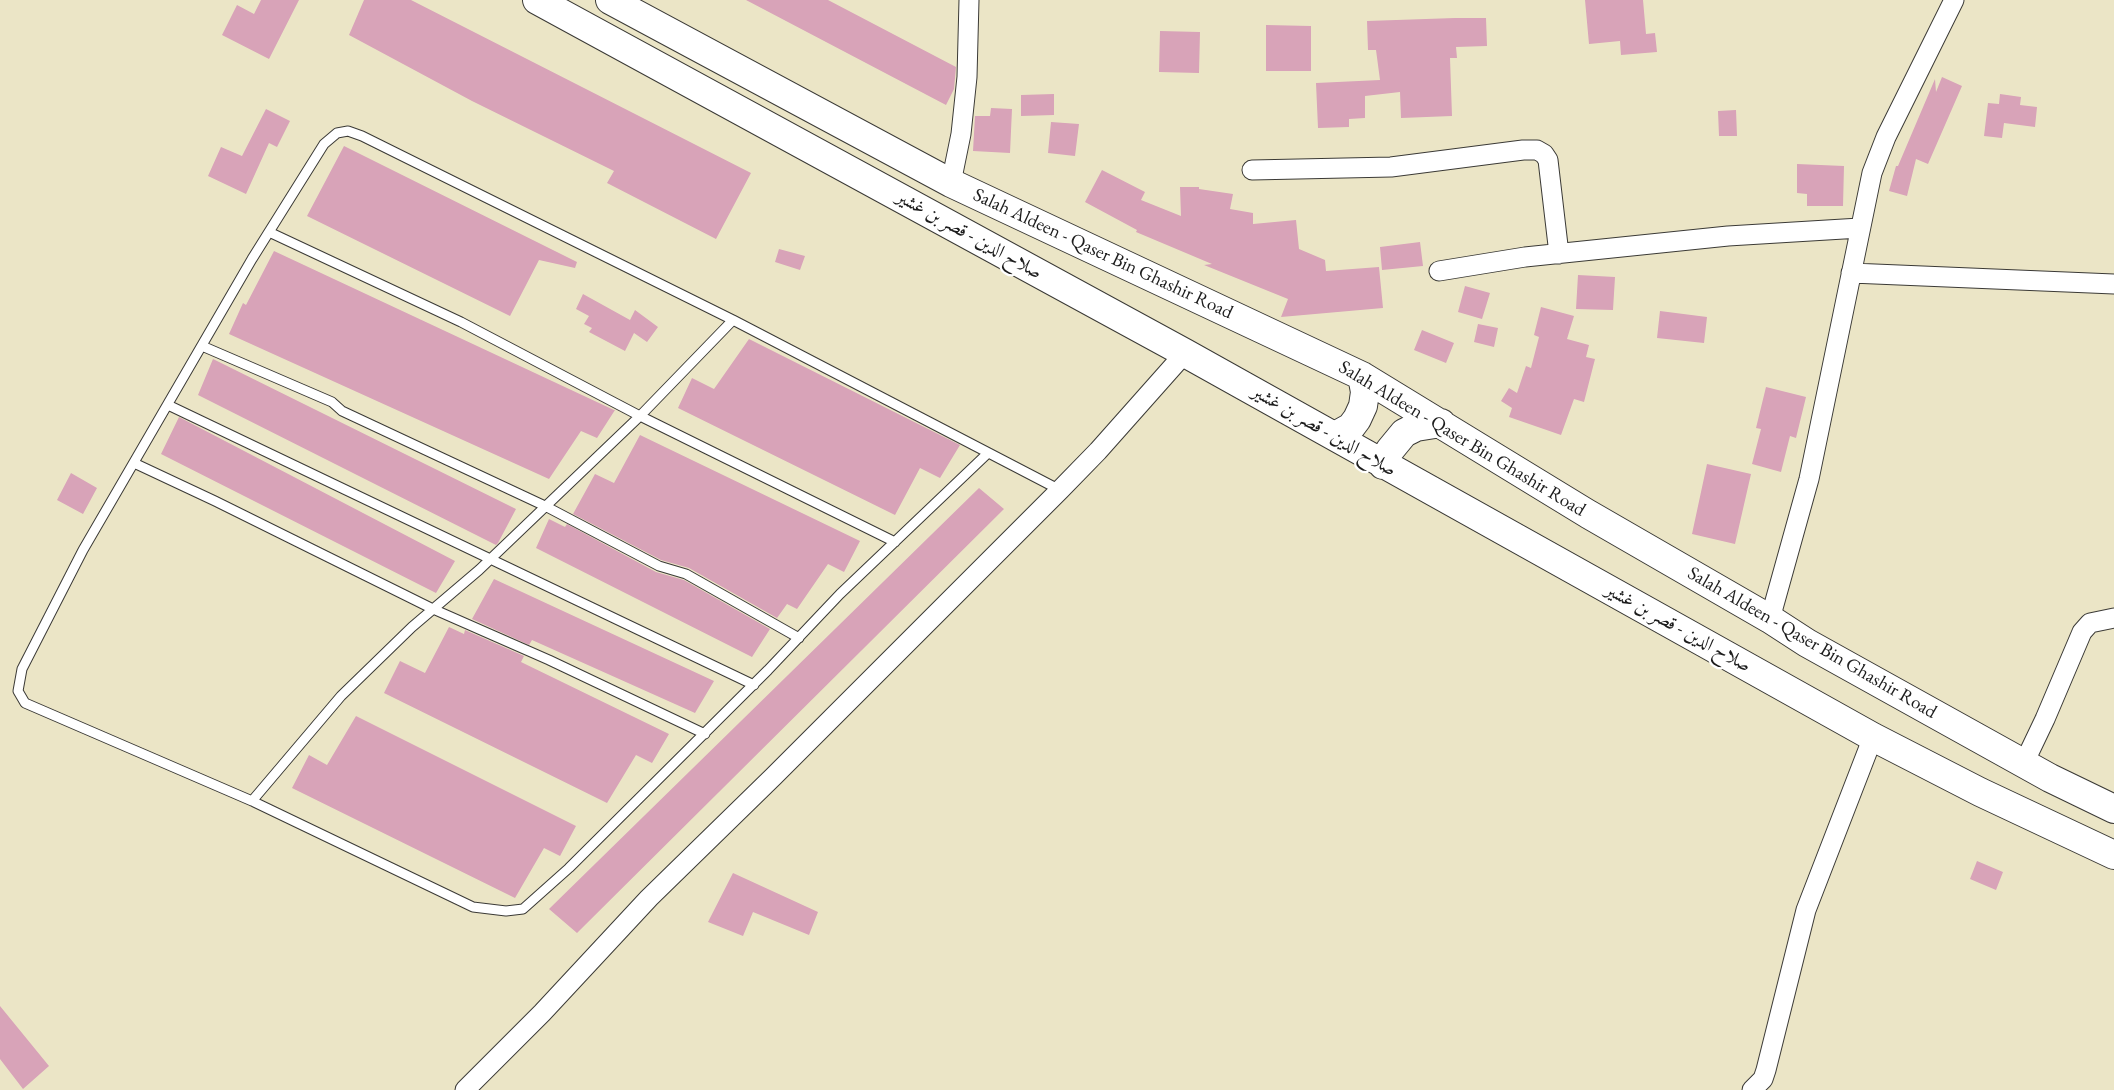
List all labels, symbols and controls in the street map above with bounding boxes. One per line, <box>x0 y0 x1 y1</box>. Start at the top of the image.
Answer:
street label: Salah Aldeen - Qaser Bin Ghashir Road <box>969 184 1237 324</box>
street label: صلاح الدين - قصر بن غشير <box>892 186 1046 284</box>
street label: Salah Aldeen - Qaser Bin Ghashir Road <box>1334 356 1590 522</box>
street label: صلاح الدين - قصر بن غشير <box>1248 380 1400 482</box>
street label: Salah Aldeen - Qaser Bin Ghashir Road <box>1683 562 1941 724</box>
street label: صلاح الدين - قصر بن غشير <box>1601 579 1755 677</box>

